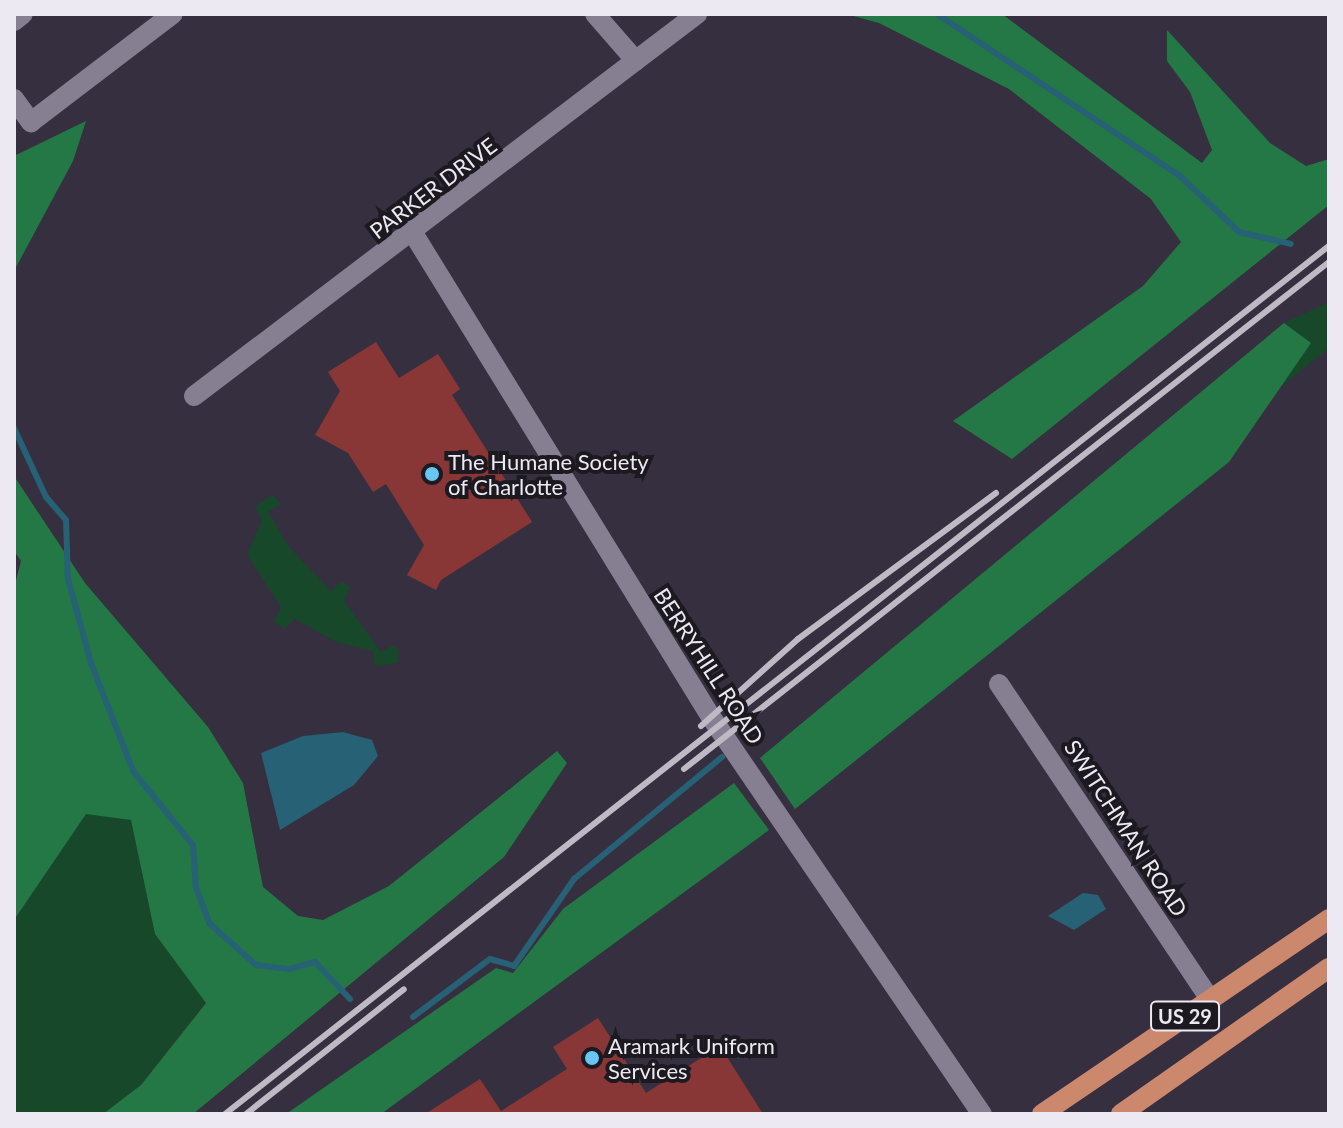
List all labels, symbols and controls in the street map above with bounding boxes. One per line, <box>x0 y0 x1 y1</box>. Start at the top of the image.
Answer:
street label: PARKER DRIVE <box>364 132 502 244</box>
place label: The Humane Society of Charlotte <box>448 448 649 500</box>
marker: The Humane Society of Charlotte <box>423 465 441 483</box>
street label: BERRYHILL ROAD <box>649 583 769 749</box>
street label: SWITCHMAN ROAD <box>1059 735 1193 921</box>
road number: US 29 <box>1149 1000 1221 1032</box>
place label: Aramark Uniform Services <box>608 1032 775 1084</box>
marker: Aramark Uniform Services <box>583 1049 601 1067</box>

